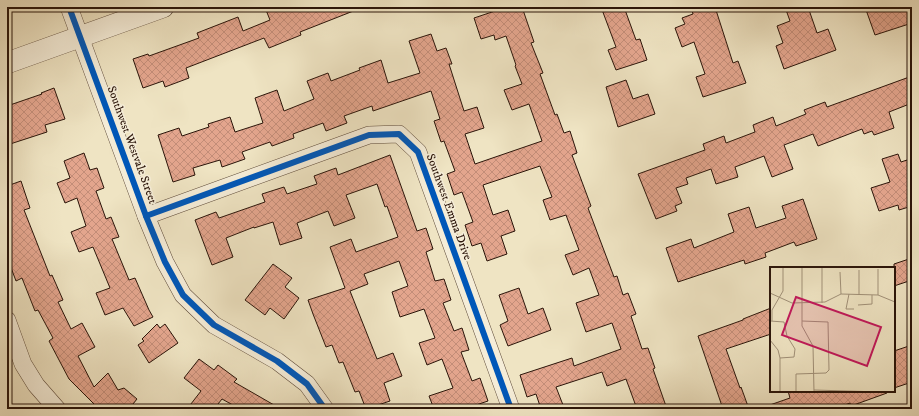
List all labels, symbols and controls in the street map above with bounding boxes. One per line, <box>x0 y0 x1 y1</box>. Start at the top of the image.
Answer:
street label: Southwest Westvale Street <box>104 84 160 206</box>
street label: Southwest Emma Drive <box>423 152 475 262</box>
inset map <box>770 267 895 392</box>

